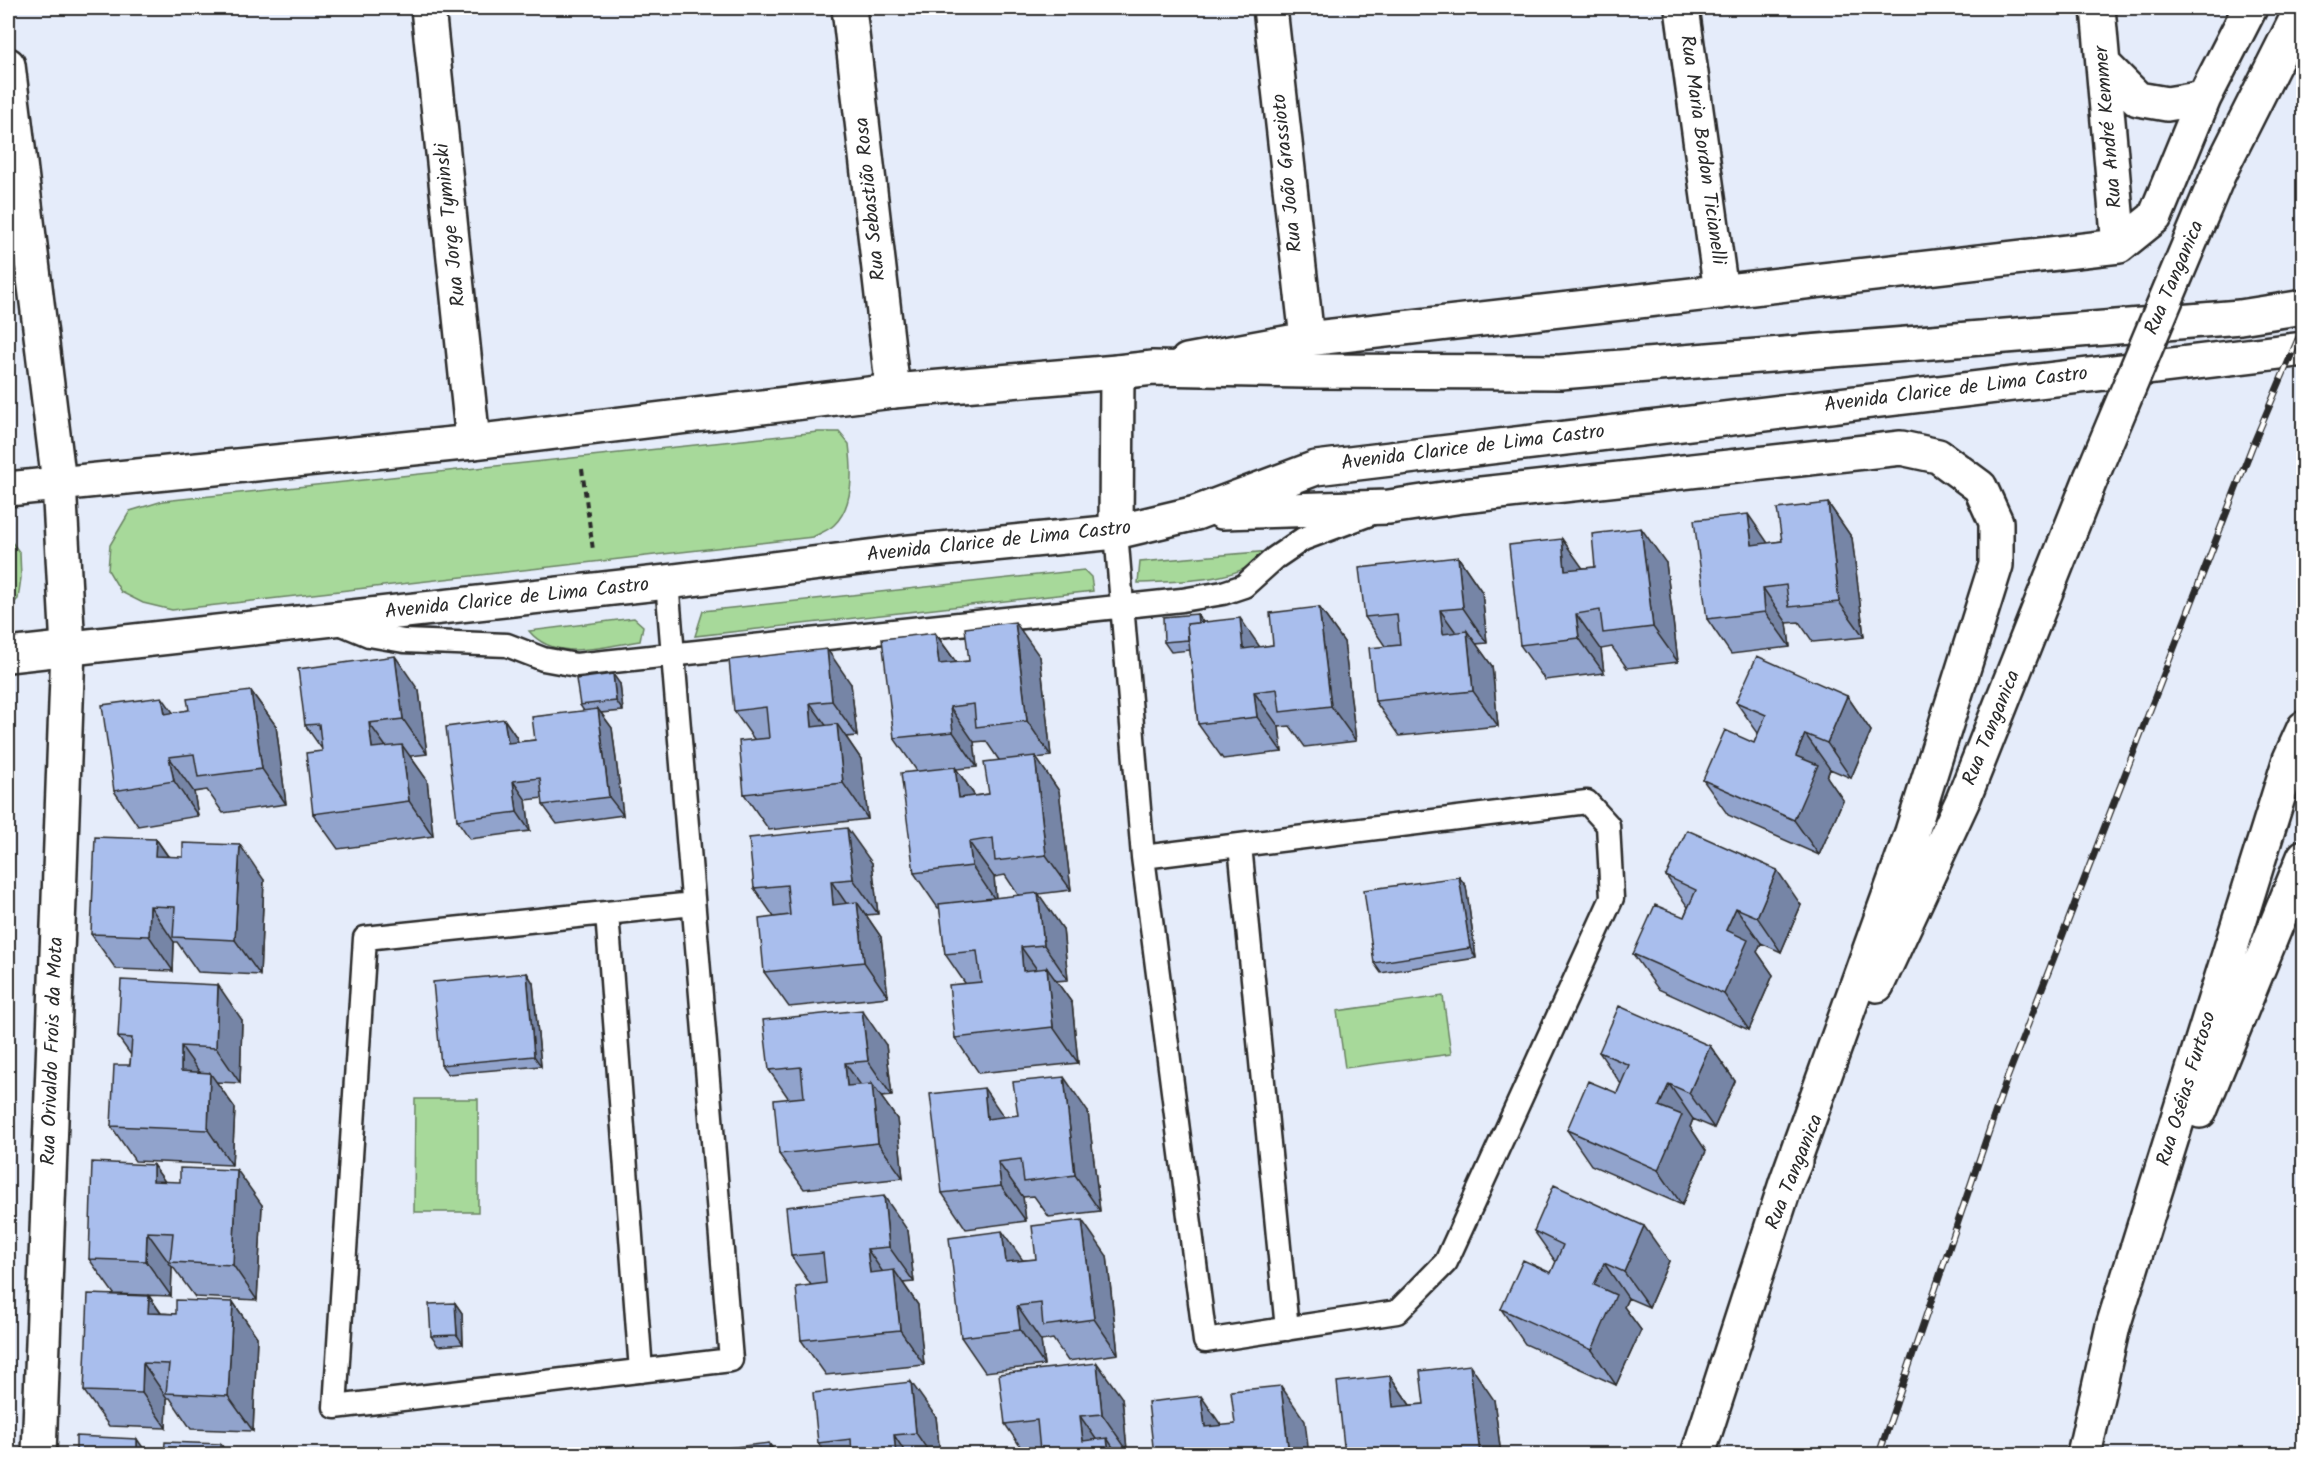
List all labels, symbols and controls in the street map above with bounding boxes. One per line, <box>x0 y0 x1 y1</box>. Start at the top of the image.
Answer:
street label: Rua Maria Bordon Ticianelli <box>1670 33 1734 268</box>
street label: Rua André Kemmer <box>2086 43 2132 210</box>
street label: Rua João Grassioto <box>1264 92 1312 254</box>
street label: Rua Sebastião Rosa <box>846 116 896 282</box>
street label: Rua Jorge Tyminski <box>426 140 476 308</box>
street label: Rua Tanganica <box>2136 216 2214 340</box>
street label: Avenida Clarice de Lima Castro <box>1822 358 2090 422</box>
street label: Avenida Clarice de Lima Castro <box>1339 416 1607 480</box>
street label: Avenida Clarice de Lima Castro <box>865 512 1133 572</box>
street label: Avenida Clarice de Lima Castro <box>383 569 651 629</box>
street label: Rua Tanganica <box>1954 665 2030 791</box>
street label: Rua Orivaldo Frois da Mota <box>33 936 73 1166</box>
street label: Rua Oséias Furtoso <box>2148 1008 2226 1170</box>
street label: Rua Tanganica <box>1757 1109 1833 1235</box>

